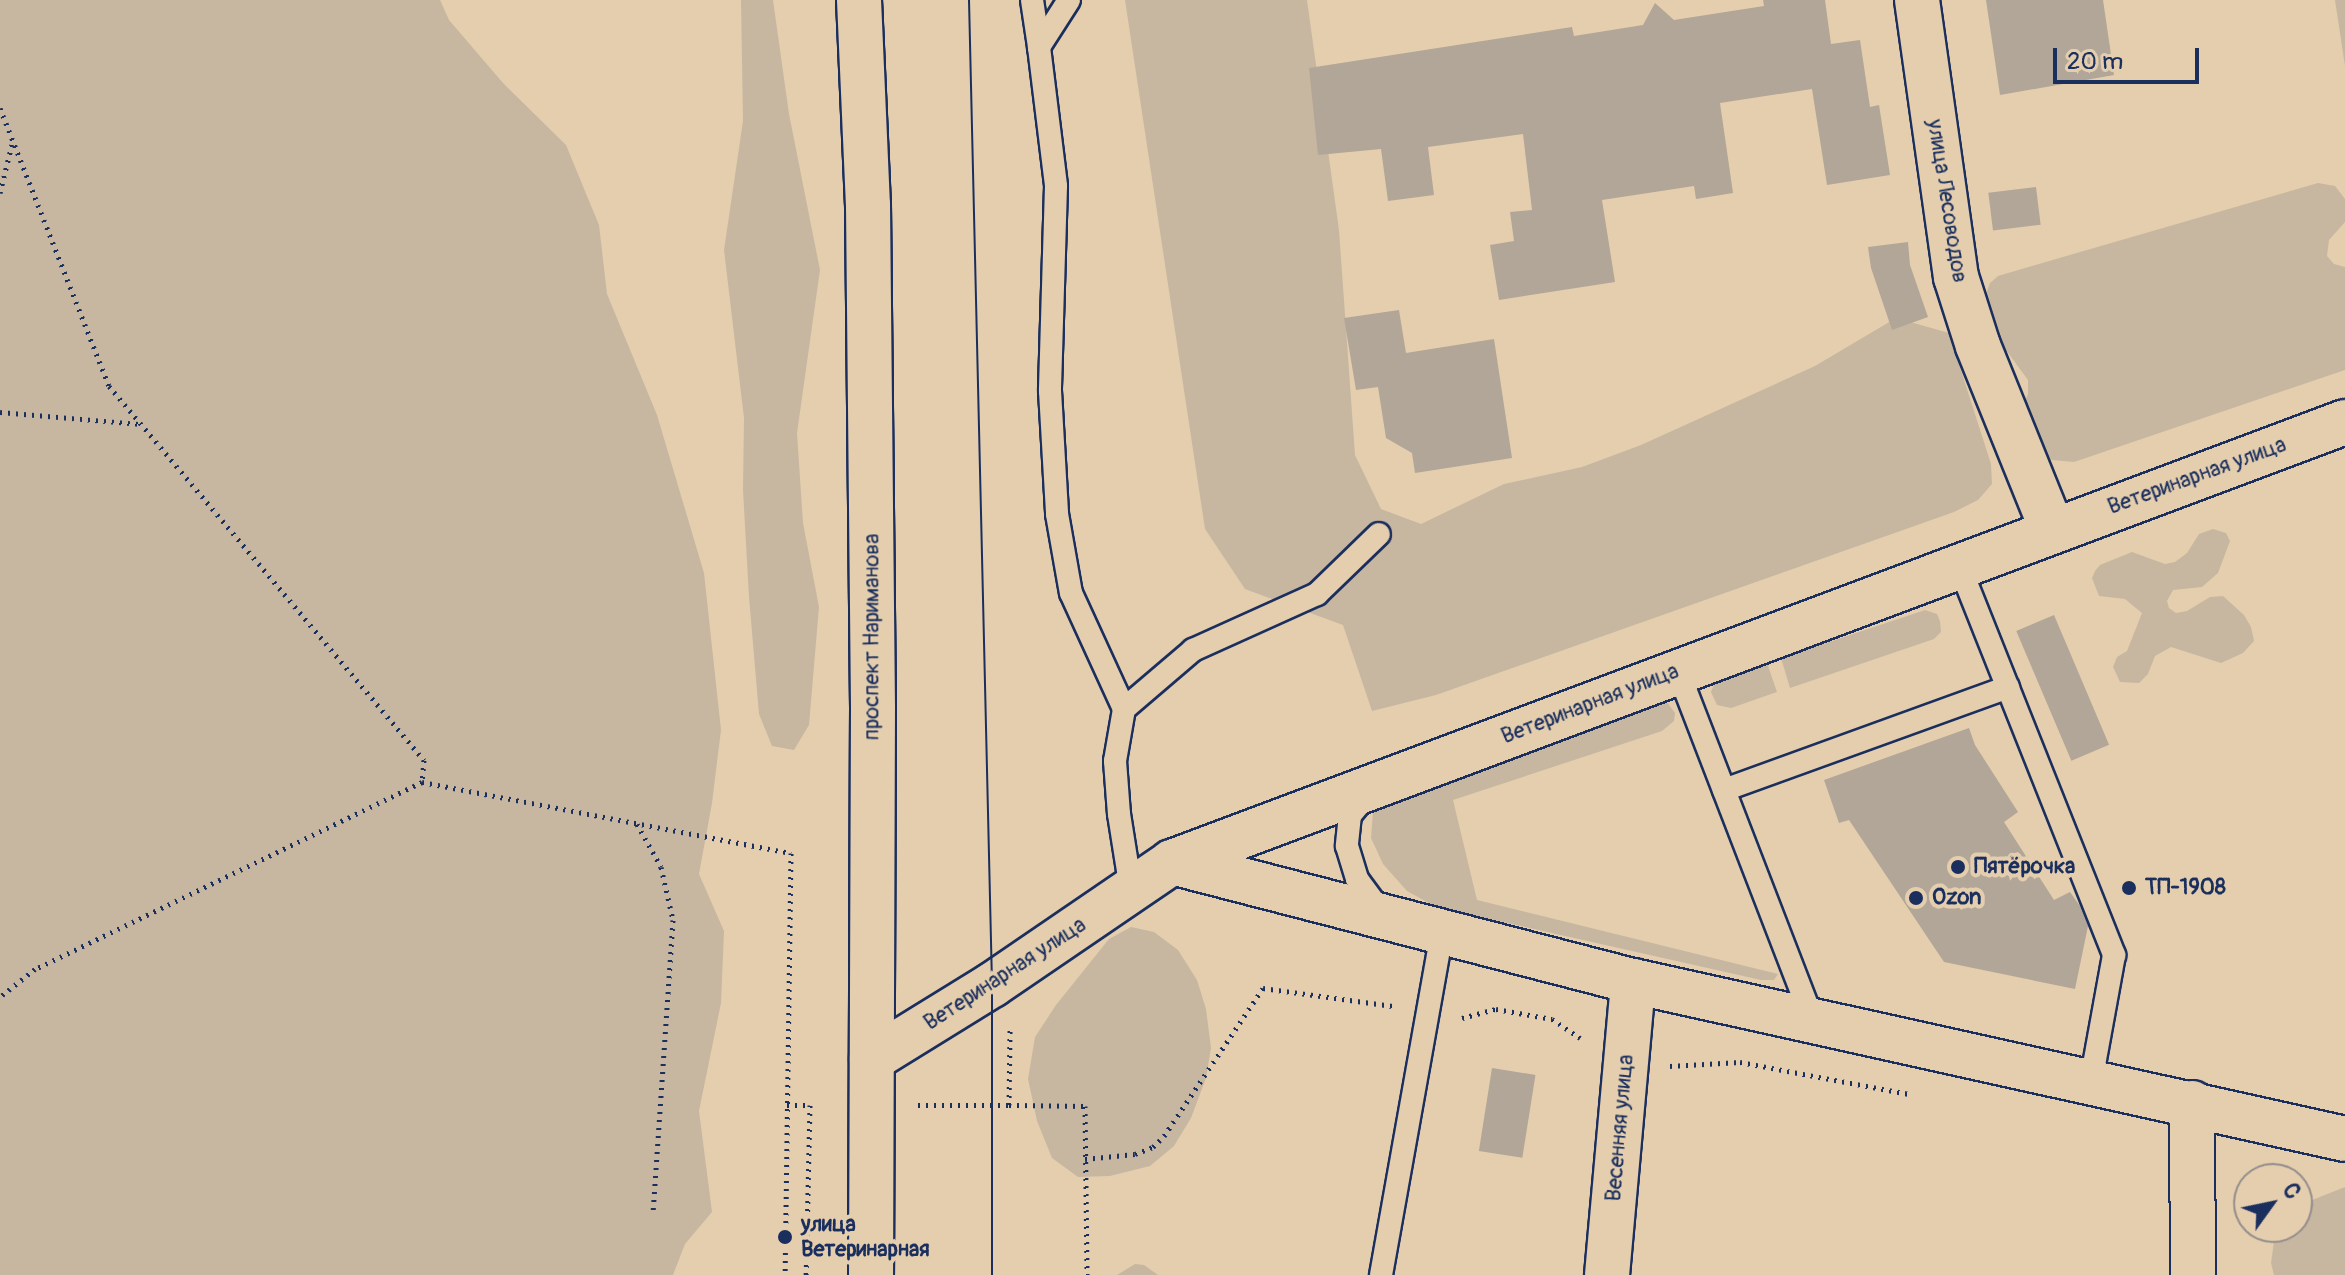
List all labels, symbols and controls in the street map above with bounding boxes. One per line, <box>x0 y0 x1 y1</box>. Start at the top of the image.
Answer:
scale bar <box>2057 32 2203 82</box>
text: 20 m <box>2067 47 2123 76</box>
street label: улица Лесоводов <box>1921 117 1973 285</box>
street label: Ветеринарная улица <box>2104 431 2290 521</box>
street label: проспект Нариманова <box>859 534 885 740</box>
street label: Ветеринарная улица <box>1497 658 1683 750</box>
place label: Пятёрочка <box>1974 854 2075 880</box>
marker: Пятёрочка <box>1949 858 1967 876</box>
place label: ТП-1908 <box>2145 875 2226 901</box>
marker: ТП-1908 <box>2120 879 2138 897</box>
place label: Ozon <box>1932 885 1981 911</box>
marker: Ozon <box>1907 889 1925 907</box>
street label: Ветеринарная улица <box>919 912 1091 1036</box>
street label: Весенняя улица <box>1600 1053 1640 1203</box>
north arrow <box>2233 1163 2313 1243</box>
text: С <box>2276 1178 2307 1204</box>
place label: улица Ветеринарная <box>801 1211 929 1262</box>
marker: улица Ветеринарная <box>776 1228 794 1246</box>

